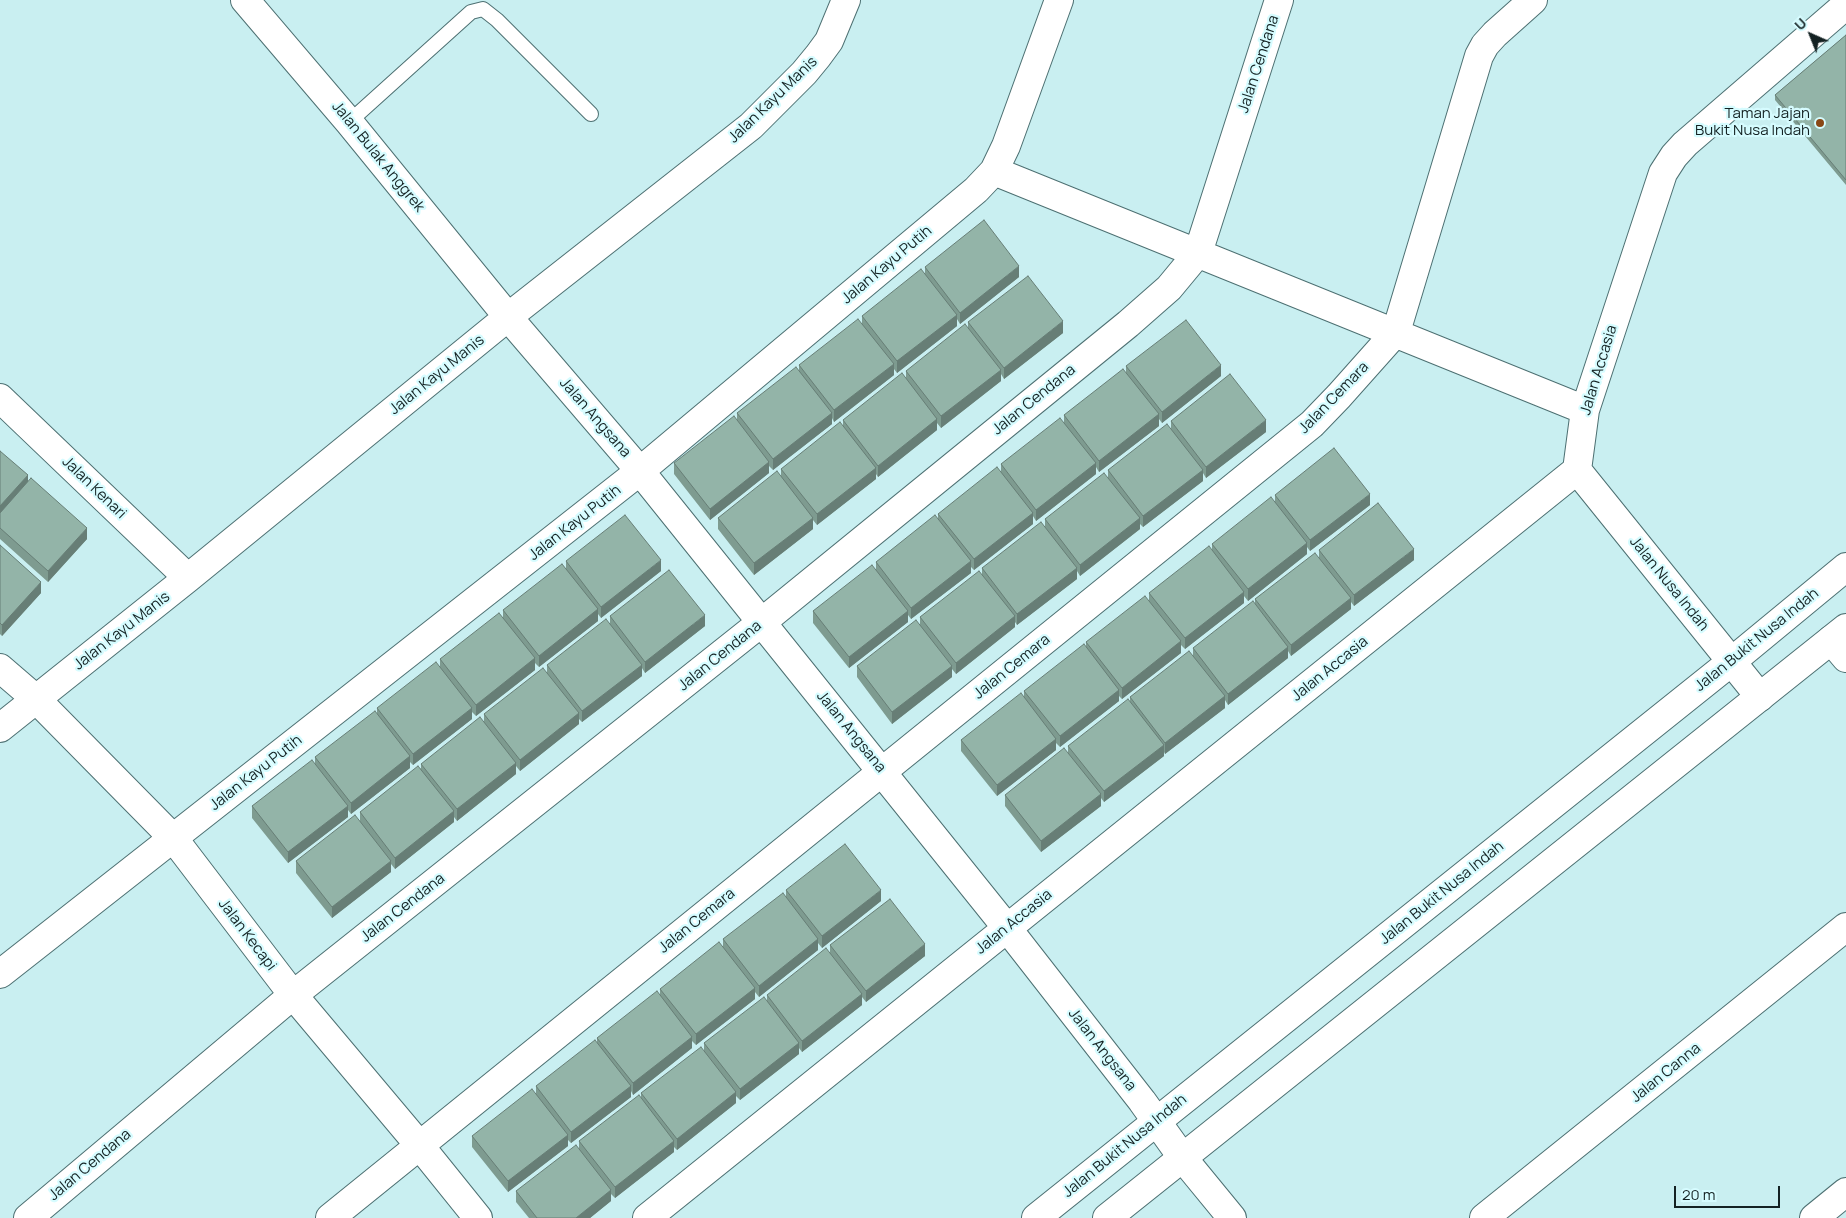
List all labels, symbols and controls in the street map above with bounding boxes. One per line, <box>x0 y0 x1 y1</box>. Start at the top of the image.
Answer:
north arrow <box>1786 10 1836 60</box>
street label: Jalan Cendana <box>1235 13 1283 115</box>
text: U <box>1790 14 1810 34</box>
street label: Jalan Kayu Manis <box>725 53 821 147</box>
street label: Jalan Bulak Anggrek <box>328 98 428 216</box>
place label: Taman Jajan Bukit Nusa Indah <box>1695 105 1810 140</box>
marker: Taman Jajan Bukit Nusa Indah <box>1814 117 1826 129</box>
street label: Jalan Kayu Putih <box>838 222 936 308</box>
street label: Jalan Accasia <box>1577 323 1621 417</box>
street label: Jalan Kayu Manis <box>386 331 488 419</box>
street label: Jalan Cemara <box>1295 358 1373 438</box>
street label: Jalan Cendana <box>989 361 1079 439</box>
street label: Jalan Angsana <box>555 374 635 462</box>
street label: Jalan Kenari <box>58 453 130 523</box>
street label: Jalan Kayu Putih <box>525 481 625 565</box>
street label: Jalan Nusa Indah <box>1626 533 1712 635</box>
street label: Jalan Bukit Nusa Indah <box>1692 585 1822 695</box>
street label: Jalan Kayu Manis <box>70 588 174 674</box>
street label: Jalan Cendana <box>675 617 765 695</box>
street label: Jalan Cemara <box>970 631 1054 703</box>
street label: Jalan Accasia <box>1288 633 1372 705</box>
street label: Jalan Angsana <box>813 688 889 776</box>
street label: Jalan Kayu Putih <box>206 731 306 815</box>
street label: Jalan Bukit Nusa Indah <box>1377 838 1507 948</box>
street label: Jalan Cendana <box>357 870 449 946</box>
street label: Jalan Cemara <box>655 885 739 957</box>
street label: Jalan Accasia <box>972 886 1056 958</box>
street label: Jalan Kecapi <box>214 896 280 974</box>
street label: Jalan Angsana <box>1064 1005 1140 1095</box>
street label: Jalan Canna <box>1628 1039 1704 1107</box>
street label: Jalan Bukit Nusa Indah <box>1060 1091 1190 1201</box>
street label: Jalan Cendana <box>45 1125 135 1205</box>
scale bar <box>1676 1176 1782 1208</box>
text: 20 m <box>1682 1184 1715 1205</box>

